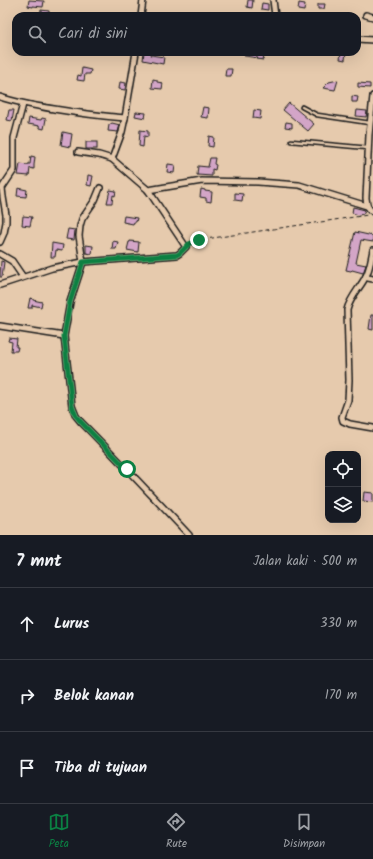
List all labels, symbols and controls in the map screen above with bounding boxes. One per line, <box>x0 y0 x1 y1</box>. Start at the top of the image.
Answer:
search box <box>12 12 361 56</box>
text: Cari di sini <box>58 22 127 46</box>
icon: search <box>26 23 48 45</box>
route end <box>190 231 208 249</box>
map controls <box>325 451 361 523</box>
button: locate <box>325 451 361 487</box>
route start <box>118 460 136 478</box>
button: layers <box>325 487 361 523</box>
text: 7 mnt <box>16 548 62 575</box>
text: Jalan kaki · 500 m <box>253 551 357 572</box>
text: Lurus <box>54 612 89 636</box>
icon: ahead <box>16 613 38 635</box>
text: 330 m <box>320 613 357 634</box>
text: Belok kanan <box>54 684 134 708</box>
icon: right <box>16 685 38 707</box>
text: 170 m <box>325 685 357 706</box>
text: Tiba di tujuan <box>54 756 147 780</box>
icon: arrive <box>16 757 38 779</box>
tab: Peta <box>48 811 70 853</box>
tab: Rute <box>165 811 187 853</box>
tab: Disimpan <box>283 811 325 853</box>

